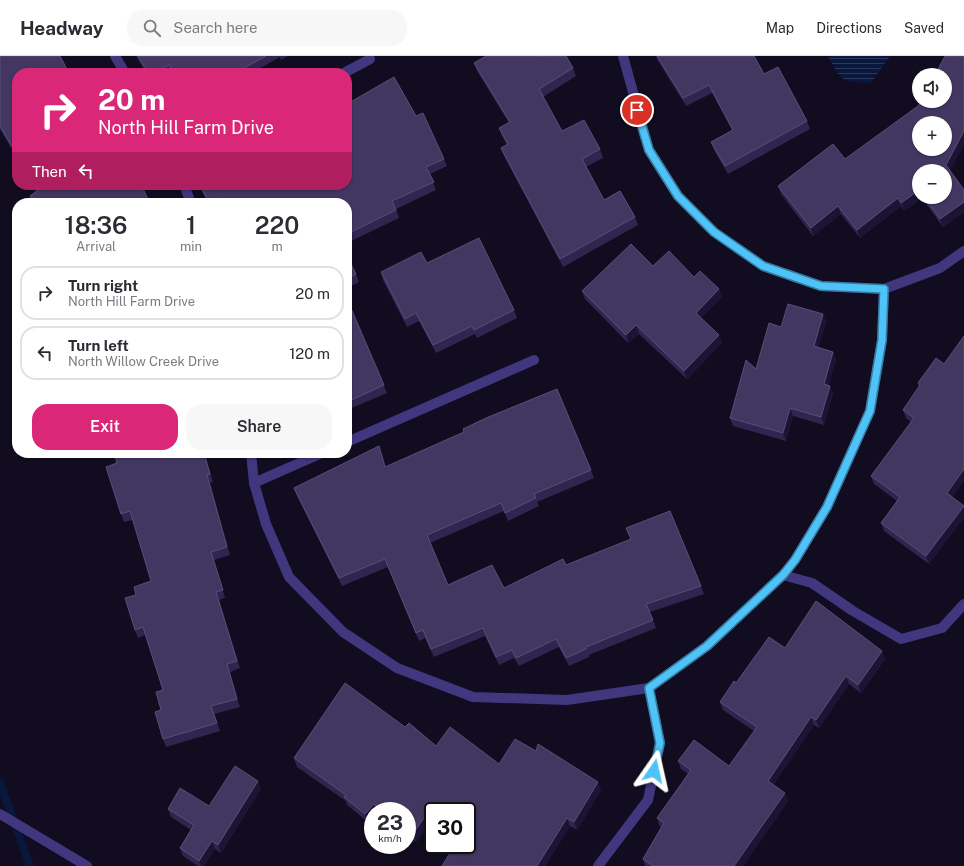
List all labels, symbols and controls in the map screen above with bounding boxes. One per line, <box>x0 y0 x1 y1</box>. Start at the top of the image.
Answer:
search box <box>127 10 407 46</box>
text: Headway <box>20 17 103 39</box>
icon: search <box>141 17 163 39</box>
text: Search here <box>173 19 258 36</box>
text: Map <box>766 20 794 36</box>
text: Directions <box>816 20 882 36</box>
text: Saved <box>904 20 944 36</box>
map controls <box>912 68 952 204</box>
button: sound <box>912 68 952 108</box>
text: 20 m <box>98 83 165 116</box>
icon: right <box>32 84 84 136</box>
pin <box>620 93 654 127</box>
icon: arrive <box>626 99 648 121</box>
button: + <box>912 116 952 156</box>
text: North Hill Farm Drive <box>98 117 274 138</box>
icon: left <box>75 160 97 182</box>
text: Then <box>32 163 67 180</box>
button: − <box>912 164 952 204</box>
text: 18:36 <box>65 211 127 239</box>
text: 1 <box>186 211 196 239</box>
text: 220 <box>255 211 299 239</box>
text: Arrival <box>76 239 116 254</box>
text: min <box>180 239 202 254</box>
text: m <box>271 239 283 254</box>
text: Turn right <box>68 277 138 294</box>
icon: right <box>34 282 56 304</box>
text: 20 m <box>295 285 330 302</box>
text: North Hill Farm Drive <box>68 294 195 309</box>
text: Turn left <box>68 337 129 354</box>
icon: left <box>34 342 56 364</box>
text: 120 m <box>289 345 330 362</box>
text: North Willow Creek Drive <box>68 354 219 369</box>
button: Exit <box>32 404 178 450</box>
button: Share <box>186 404 332 450</box>
position arrow <box>633 750 675 792</box>
speed limit sign: 30 <box>424 802 476 854</box>
text: 23 <box>377 811 403 835</box>
text: km/h <box>378 832 402 844</box>

